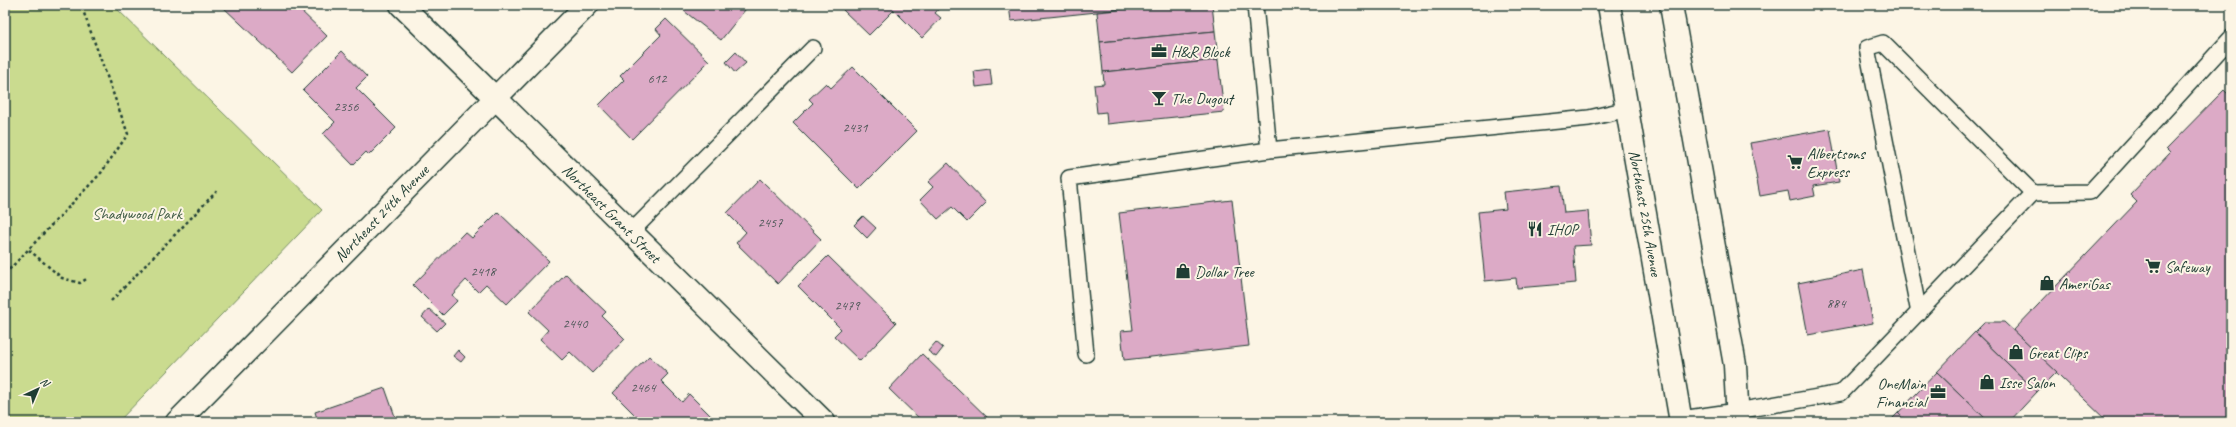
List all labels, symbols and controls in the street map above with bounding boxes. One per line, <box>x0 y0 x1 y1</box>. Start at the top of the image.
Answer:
office icon: H&R Block <box>1150 42 1168 60</box>
place label: H&R Block <box>1171 42 1231 62</box>
house number: 612 <box>648 70 668 87</box>
bar icon: The Dugout <box>1150 89 1168 107</box>
place label: The Dugout <box>1171 89 1236 109</box>
house number: 2356 <box>333 98 359 115</box>
house number: 2431 <box>842 119 868 136</box>
place label: Albertsons Express <box>1807 144 1866 182</box>
street label: Northeast 25th Avenue <box>1624 149 1666 280</box>
supermarket icon: Albertsons Express <box>1786 153 1804 171</box>
street label: Northeast 24th Avenue <box>330 160 434 267</box>
street label: Northeast Grant Street <box>558 160 666 268</box>
park label: Shadywood Park <box>92 204 183 224</box>
house number: 2457 <box>757 214 783 231</box>
restaurant icon: IHOP <box>1526 220 1544 238</box>
place label: IHOP <box>1547 220 1580 240</box>
supermarket icon: Safeway <box>2144 257 2162 275</box>
place label: Safeway <box>2165 257 2211 277</box>
shop icon: Dollar Tree <box>1174 262 1192 280</box>
place label: Dollar Tree <box>1195 262 1256 282</box>
house number: 2418 <box>470 263 497 280</box>
shop icon: AmeriGas <box>2038 274 2056 292</box>
place label: AmeriGas <box>2059 274 2111 294</box>
house number: 884 <box>1827 295 1847 312</box>
house number: 2479 <box>834 297 861 314</box>
house number: 2440 <box>562 315 589 332</box>
shop icon: Great Clips <box>2007 343 2025 361</box>
place label: Great Clips <box>2028 343 2089 363</box>
north arrow <box>18 369 58 409</box>
shop icon: Isse Salon <box>1978 373 1996 391</box>
place label: Isse Salon <box>1999 373 2056 393</box>
text: N <box>38 374 54 391</box>
place label: OneMain Financial <box>1876 374 1929 412</box>
house number: 2464 <box>630 379 657 396</box>
office icon: OneMain Financial <box>1929 383 1947 401</box>

